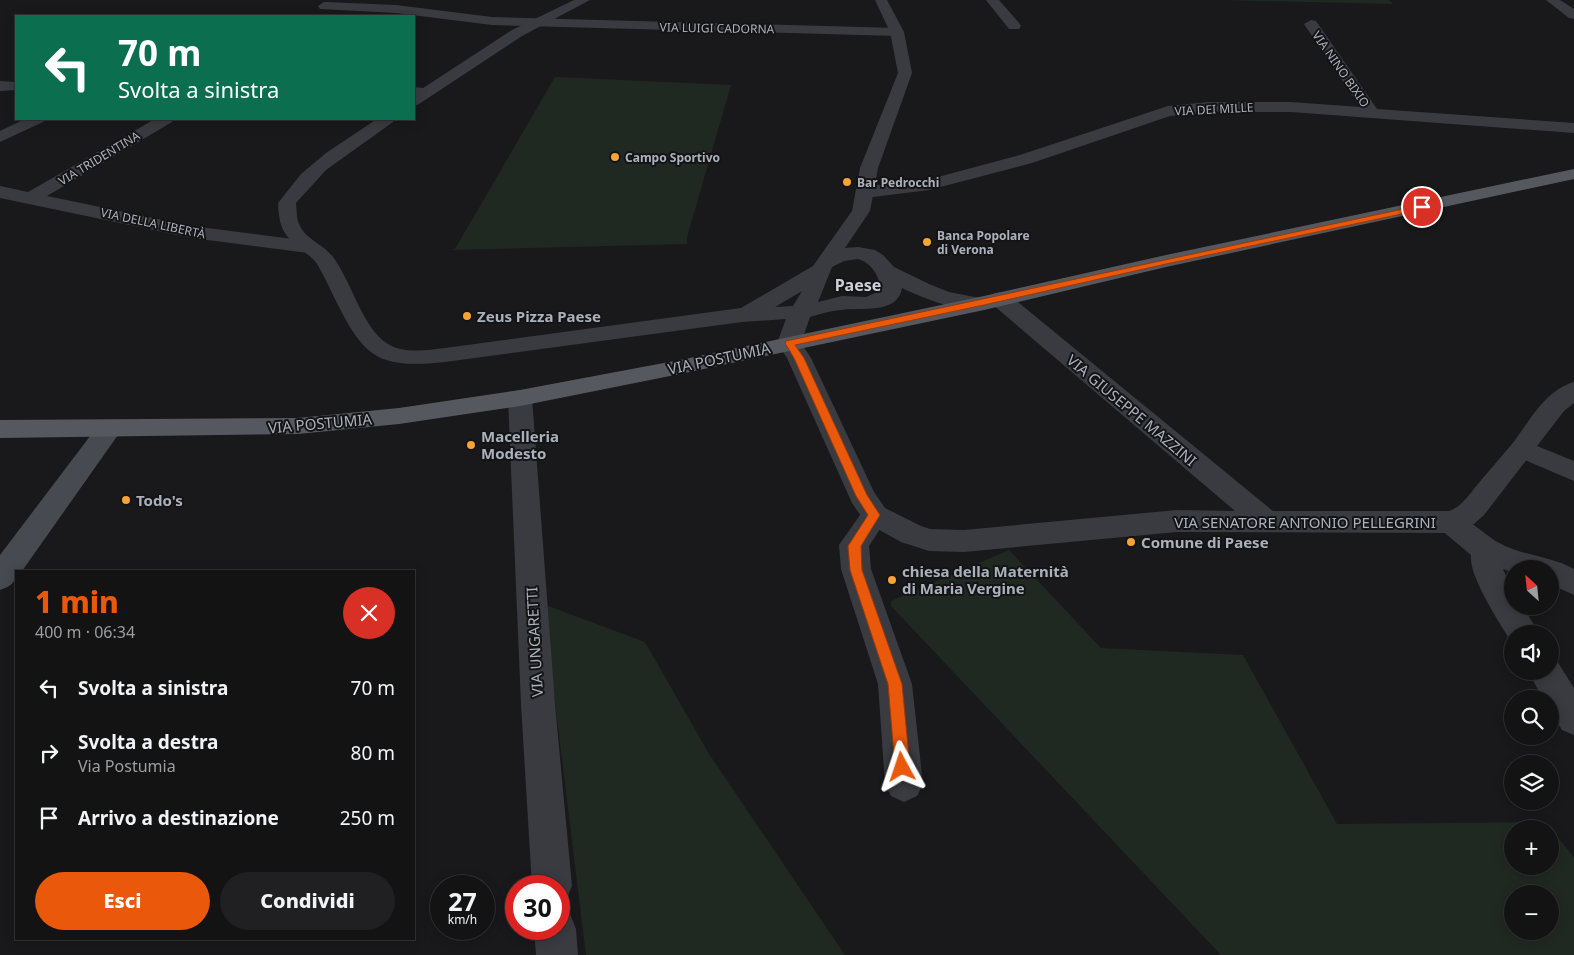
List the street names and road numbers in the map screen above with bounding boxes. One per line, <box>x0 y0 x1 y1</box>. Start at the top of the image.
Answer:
street label: VIA LUIGI CADORNA <box>660 19 775 38</box>
street label: VIA NINO BIXIO <box>1308 28 1374 110</box>
street label: VIA DEI MILLE <box>1174 98 1254 120</box>
street label: VIA TRIDENTINA <box>55 127 143 189</box>
street label: VIA DELLA LIBERTÀ <box>99 204 207 242</box>
street label: VIA POSTUMIA <box>666 337 772 379</box>
street label: VIA GIUSEPPE MAZZINI <box>1063 350 1201 470</box>
street label: VIA POSTUMIA <box>267 408 373 438</box>
street label: VIA SENATORE ANTONIO PELLEGRINI <box>1174 512 1436 532</box>
street label: VIA UNGARETTI <box>521 586 547 698</box>

